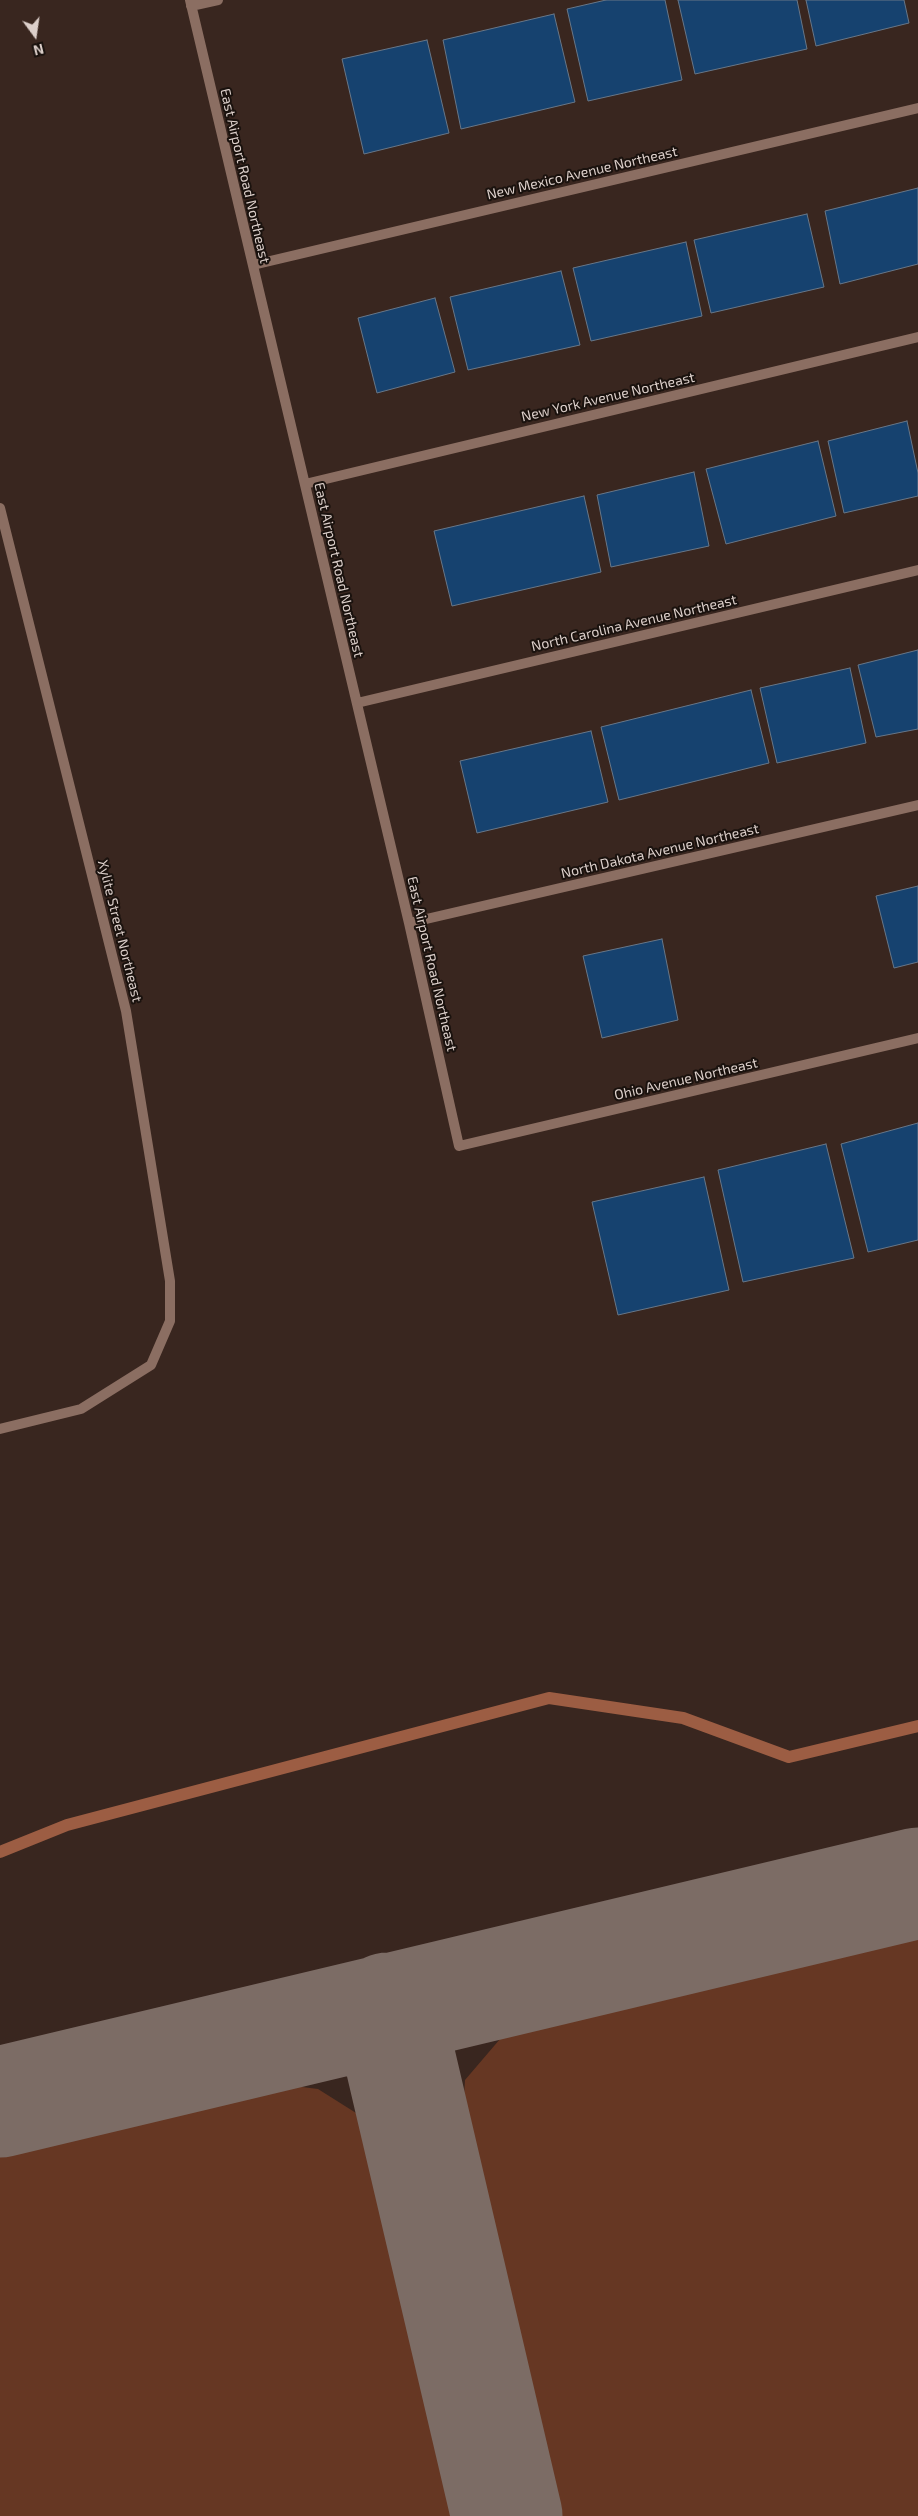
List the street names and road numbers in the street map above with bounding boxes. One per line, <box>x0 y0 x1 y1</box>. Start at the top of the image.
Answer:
street label: East Airport Road Northeast <box>217 87 273 265</box>
street label: New Mexico Avenue Northeast <box>485 143 679 203</box>
street label: New York Avenue Northeast <box>520 369 696 425</box>
street label: East Airport Road Northeast <box>311 481 367 659</box>
street label: North Carolina Avenue Northeast <box>530 591 738 655</box>
street label: North Dakota Avenue Northeast <box>559 820 761 882</box>
street label: Xylite Street Northeast <box>94 858 146 1004</box>
street label: East Airport Road Northeast <box>404 875 460 1053</box>
street label: Ohio Avenue Northeast <box>613 1054 759 1104</box>

